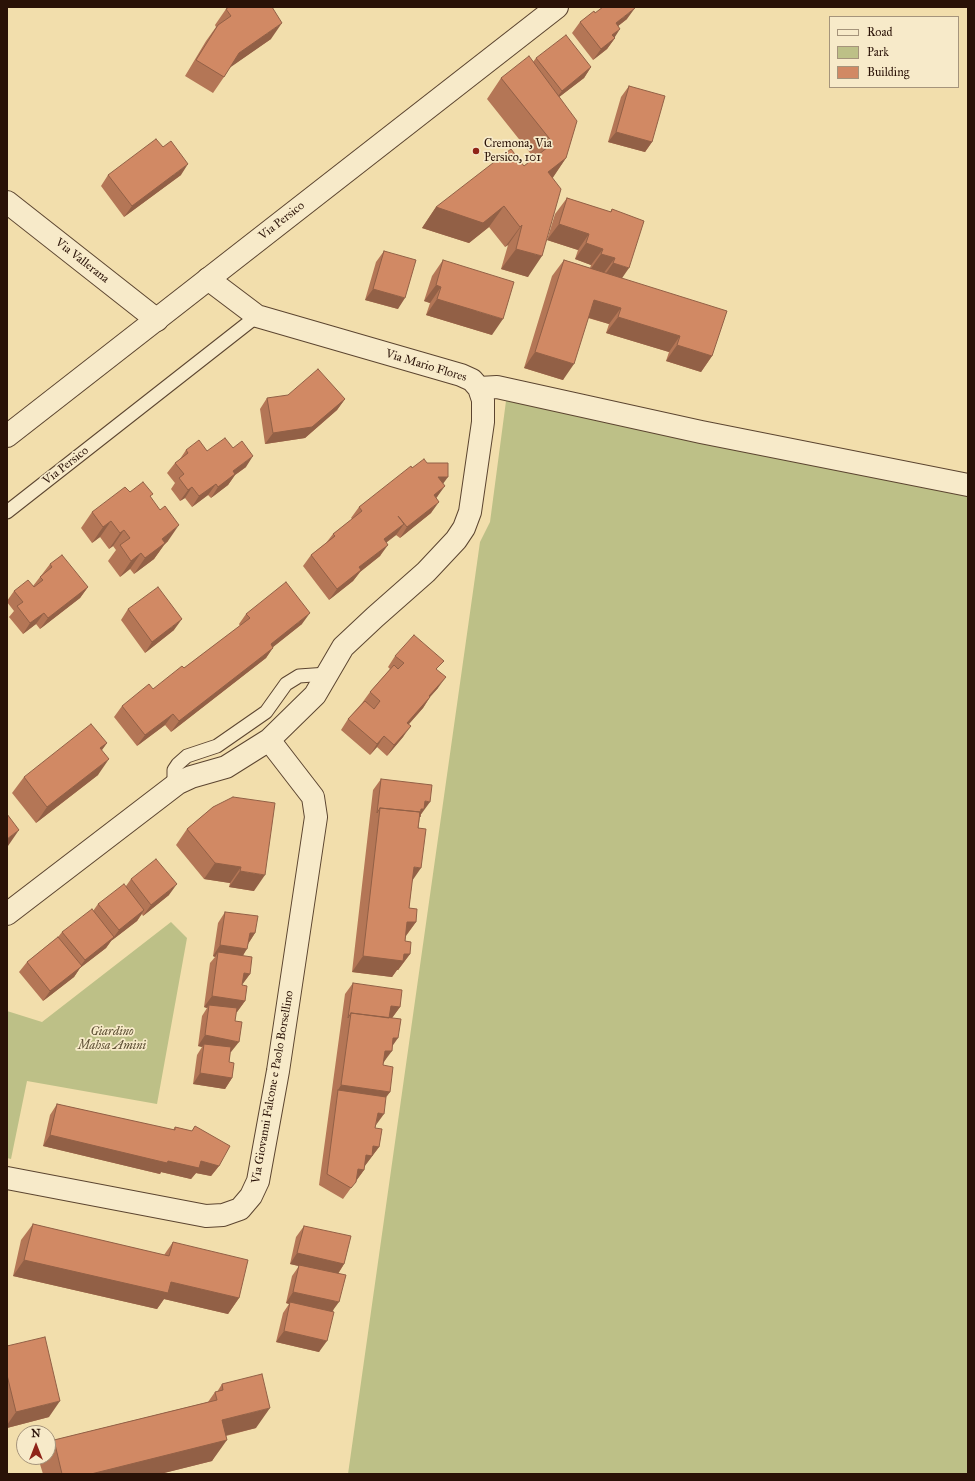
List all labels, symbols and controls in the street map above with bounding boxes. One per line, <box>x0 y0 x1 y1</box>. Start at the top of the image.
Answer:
legend <box>829 16 959 88</box>
text: Road <box>867 25 893 39</box>
text: Park <box>867 45 889 59</box>
text: Building <box>867 65 909 79</box>
place label: Cremona, Via Persico, 101 <box>484 137 552 165</box>
marker: Cremona, Via Persico, 101 <box>471 146 481 156</box>
street label: Via Persico <box>256 199 308 243</box>
street label: Via Vallerana <box>52 236 112 286</box>
street label: Via Mario Flores <box>384 347 468 385</box>
street label: Via Persico <box>40 444 92 488</box>
street label: Via Giovanni Falcone e Paolo Borsellino <box>249 989 297 1185</box>
park label: Giardino Mahsa Amini <box>78 1025 146 1053</box>
north arrow <box>16 1425 56 1465</box>
text: N <box>31 1427 41 1440</box>

